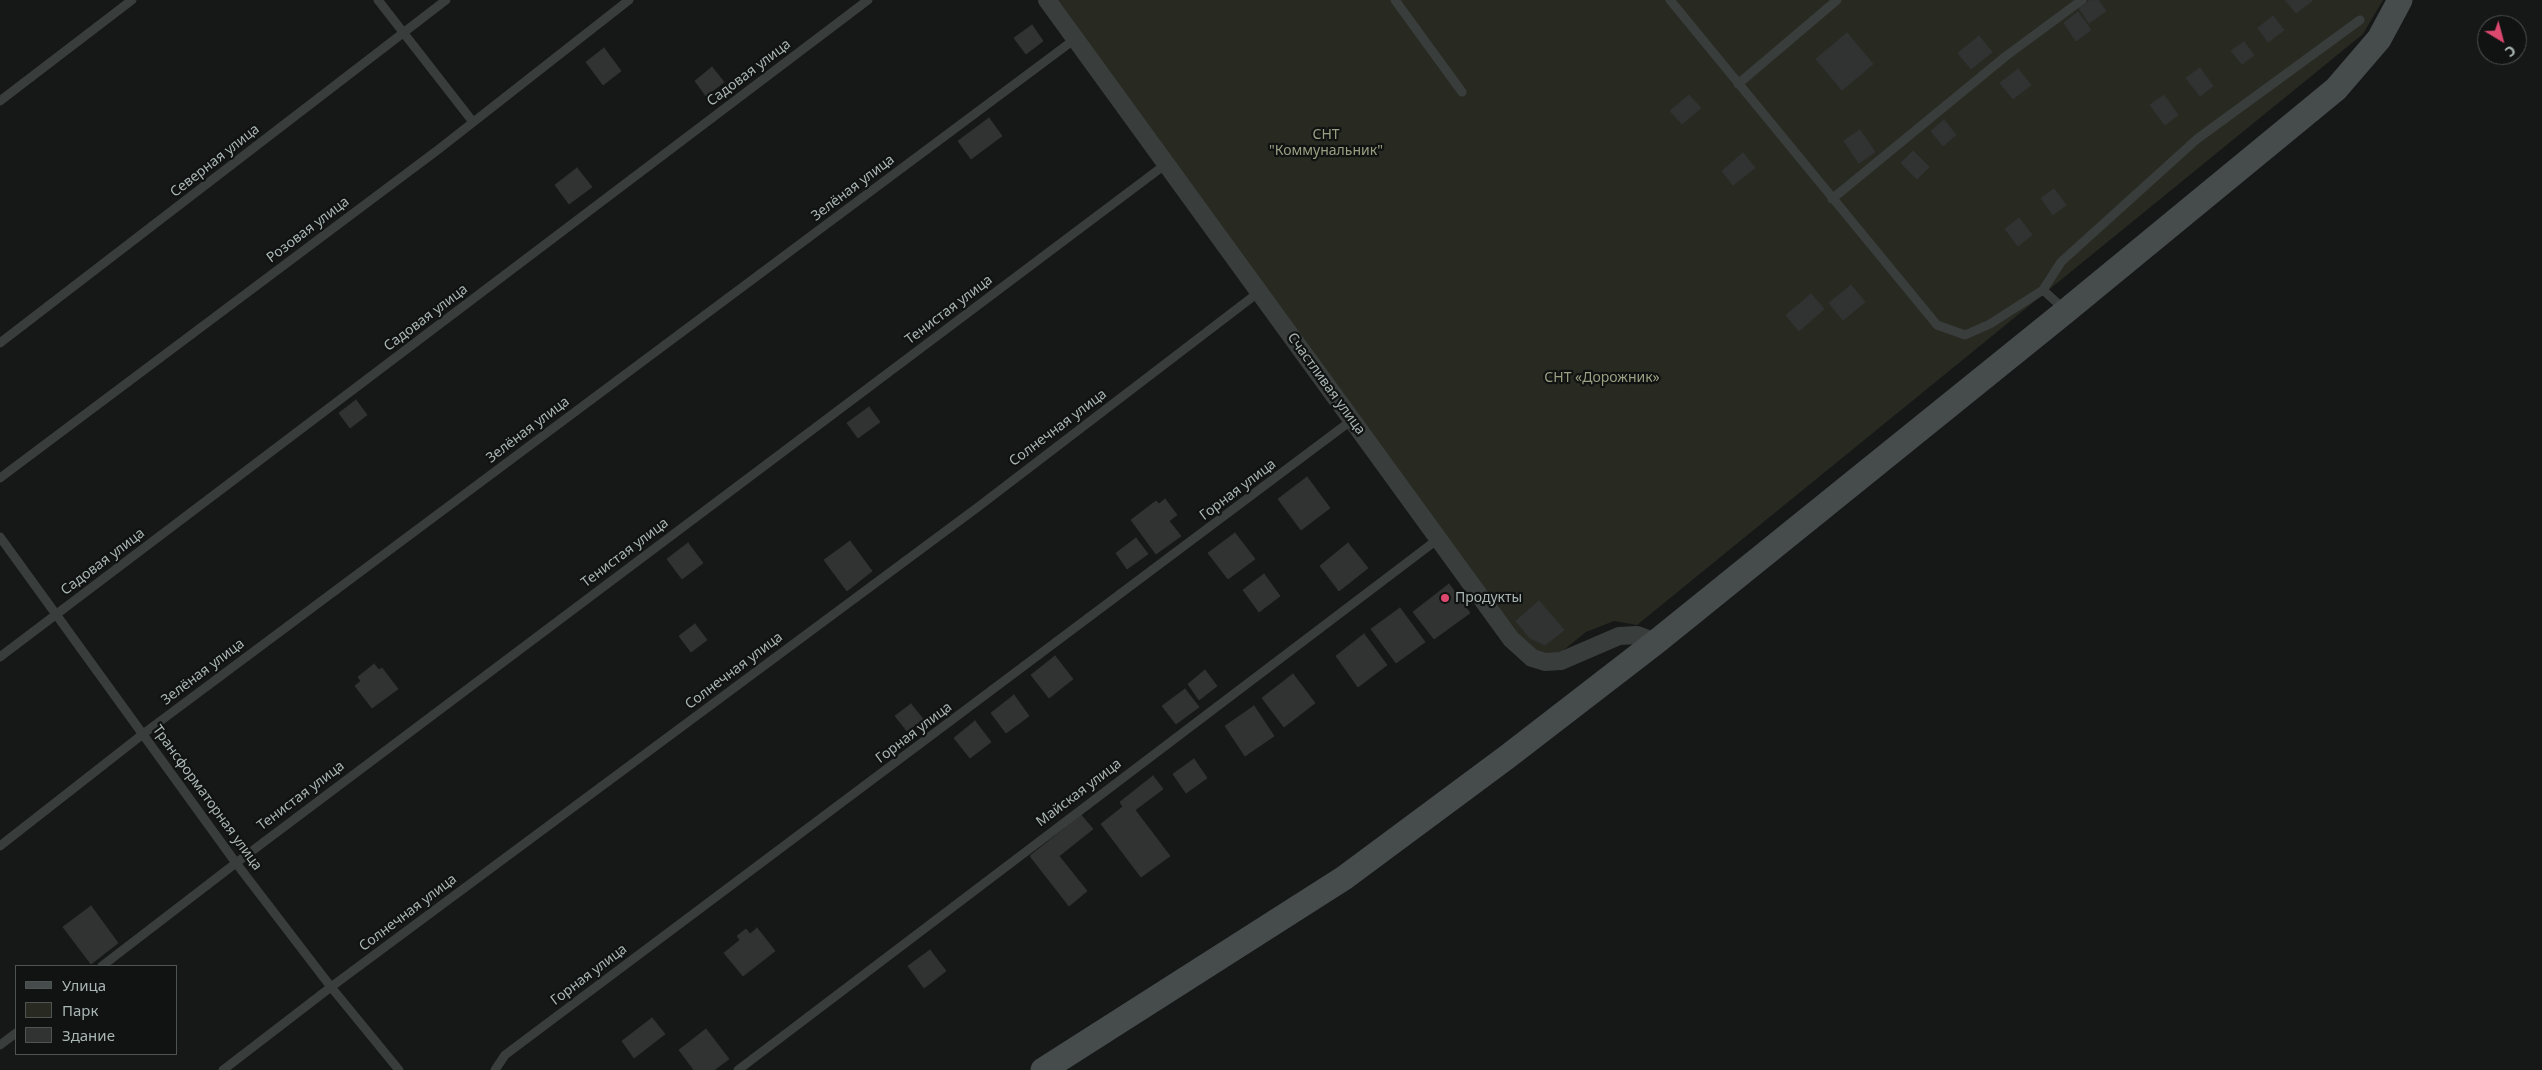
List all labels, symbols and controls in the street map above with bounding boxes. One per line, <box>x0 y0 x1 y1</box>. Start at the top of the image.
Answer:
north arrow <box>2477 15 2527 65</box>
street label: Садовая улица <box>704 36 794 110</box>
text: С <box>2501 41 2520 62</box>
street label: Северная улица <box>167 121 263 201</box>
park label: СНТ "Коммунальник" <box>1269 127 1383 160</box>
street label: Зелёная улица <box>808 151 898 225</box>
street label: Розовая улица <box>263 194 353 266</box>
street label: Тенистая улица <box>902 272 996 348</box>
street label: Садовая улица <box>381 281 471 355</box>
street label: Счастливая улица <box>1283 330 1369 438</box>
park label: СНТ «Дорожник» <box>1544 370 1660 386</box>
street label: Солнечная улица <box>1006 386 1110 470</box>
street label: Зелёная улица <box>483 393 573 467</box>
street label: Горная улица <box>1197 456 1279 524</box>
street label: Тенистая улица <box>578 515 672 591</box>
street label: Садовая улица <box>58 525 148 599</box>
place label: Продукты <box>1455 590 1522 606</box>
marker: Продукты <box>1439 592 1451 604</box>
street label: Солнечная улица <box>682 629 786 713</box>
street label: Зелёная улица <box>158 635 248 709</box>
street label: Горная улица <box>873 699 955 767</box>
street label: Трансформаторная улица <box>149 722 265 874</box>
street label: Майская улица <box>1033 755 1125 831</box>
street label: Тенистая улица <box>254 758 348 834</box>
street label: Солнечная улица <box>356 871 460 955</box>
street label: Горная улица <box>548 941 630 1009</box>
legend <box>15 965 178 1055</box>
text: Улица <box>62 975 106 995</box>
text: Парк <box>62 1000 98 1020</box>
text: Здание <box>62 1025 115 1045</box>

